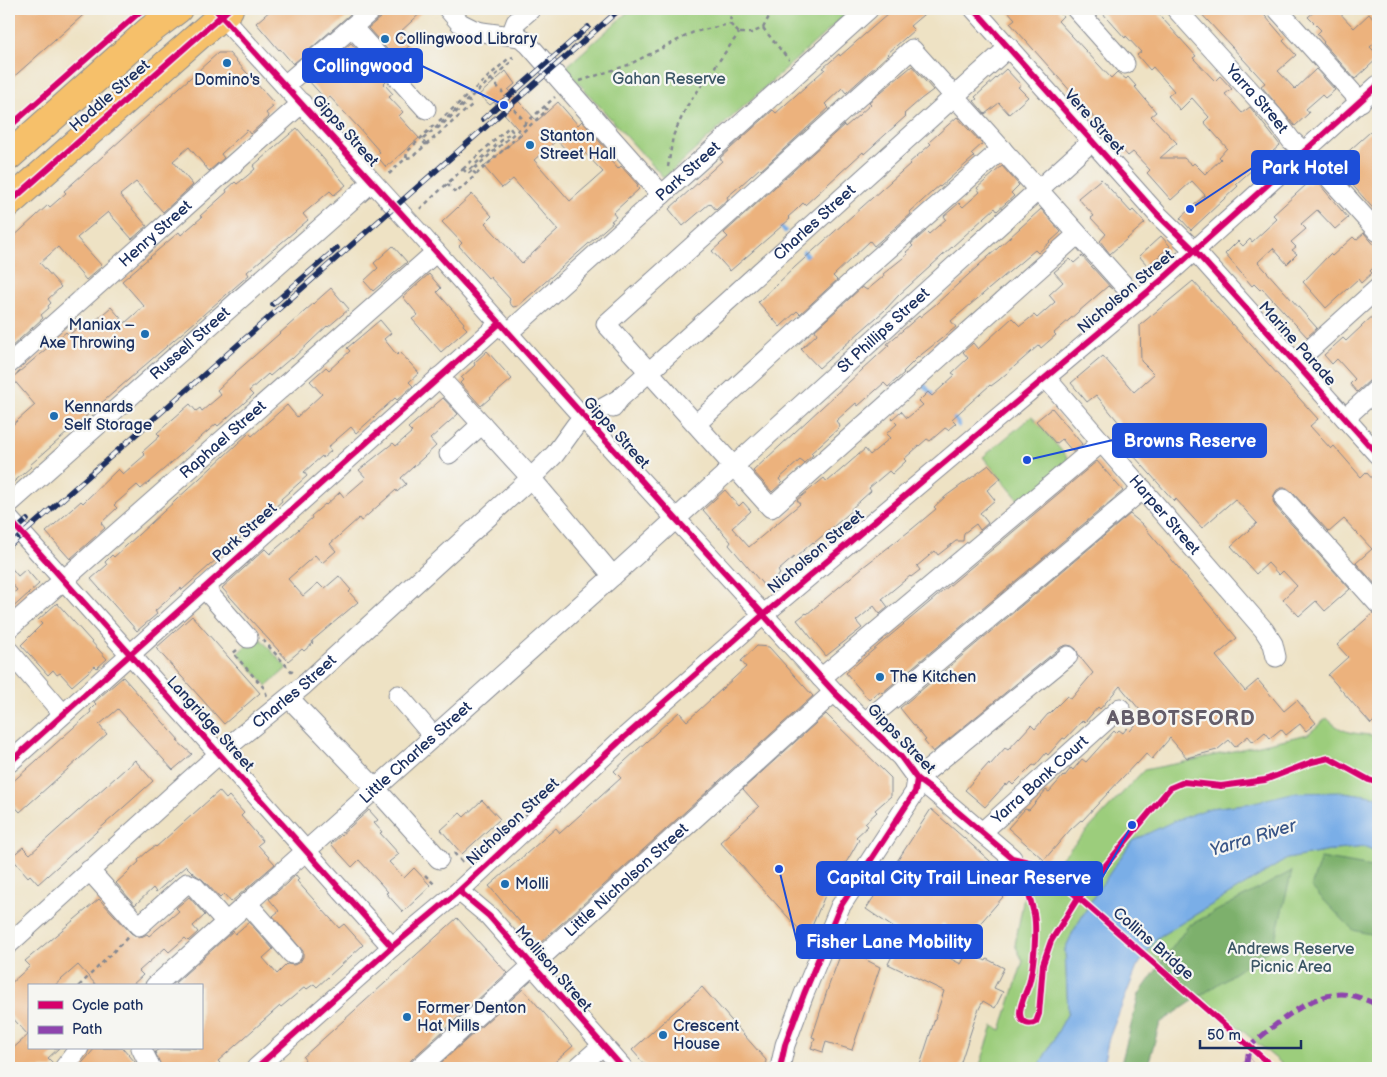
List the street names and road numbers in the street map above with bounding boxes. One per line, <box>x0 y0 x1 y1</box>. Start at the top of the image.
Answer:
street label: Hoddle Street <box>66 56 154 136</box>
street label: Yarra Street <box>1221 60 1292 137</box>
street label: Vere Street <box>1060 86 1128 159</box>
street label: Gipps Street <box>308 91 382 171</box>
street label: Park Street <box>652 137 724 205</box>
street label: Charles Street <box>769 181 859 265</box>
street label: Henry Street <box>115 196 196 271</box>
street label: Nicholson Street <box>1074 246 1178 338</box>
street label: St Phillips Street <box>833 284 933 377</box>
street label: Marine Parade <box>1254 298 1340 390</box>
street label: Russell Street <box>146 303 234 384</box>
street label: Gipps Street <box>579 393 653 473</box>
street label: Raphael Street <box>176 397 270 483</box>
street label: Harper Street <box>1125 471 1204 559</box>
street label: Park Street <box>209 499 281 567</box>
street label: Nicholson Street <box>764 506 868 598</box>
street label: Charles Street <box>249 651 340 733</box>
street label: Langridge Street <box>162 673 258 776</box>
street label: Little Charles Street <box>356 697 476 808</box>
street label: Gipps Street <box>863 700 939 778</box>
street label: Yarra Bank Court <box>987 732 1092 829</box>
street label: Nicholson Street <box>463 774 563 870</box>
street label: Little Nicholson Street <box>561 819 692 941</box>
street label: Collins Bridge <box>1109 904 1198 985</box>
street label: Mollison Street <box>510 922 596 1016</box>

